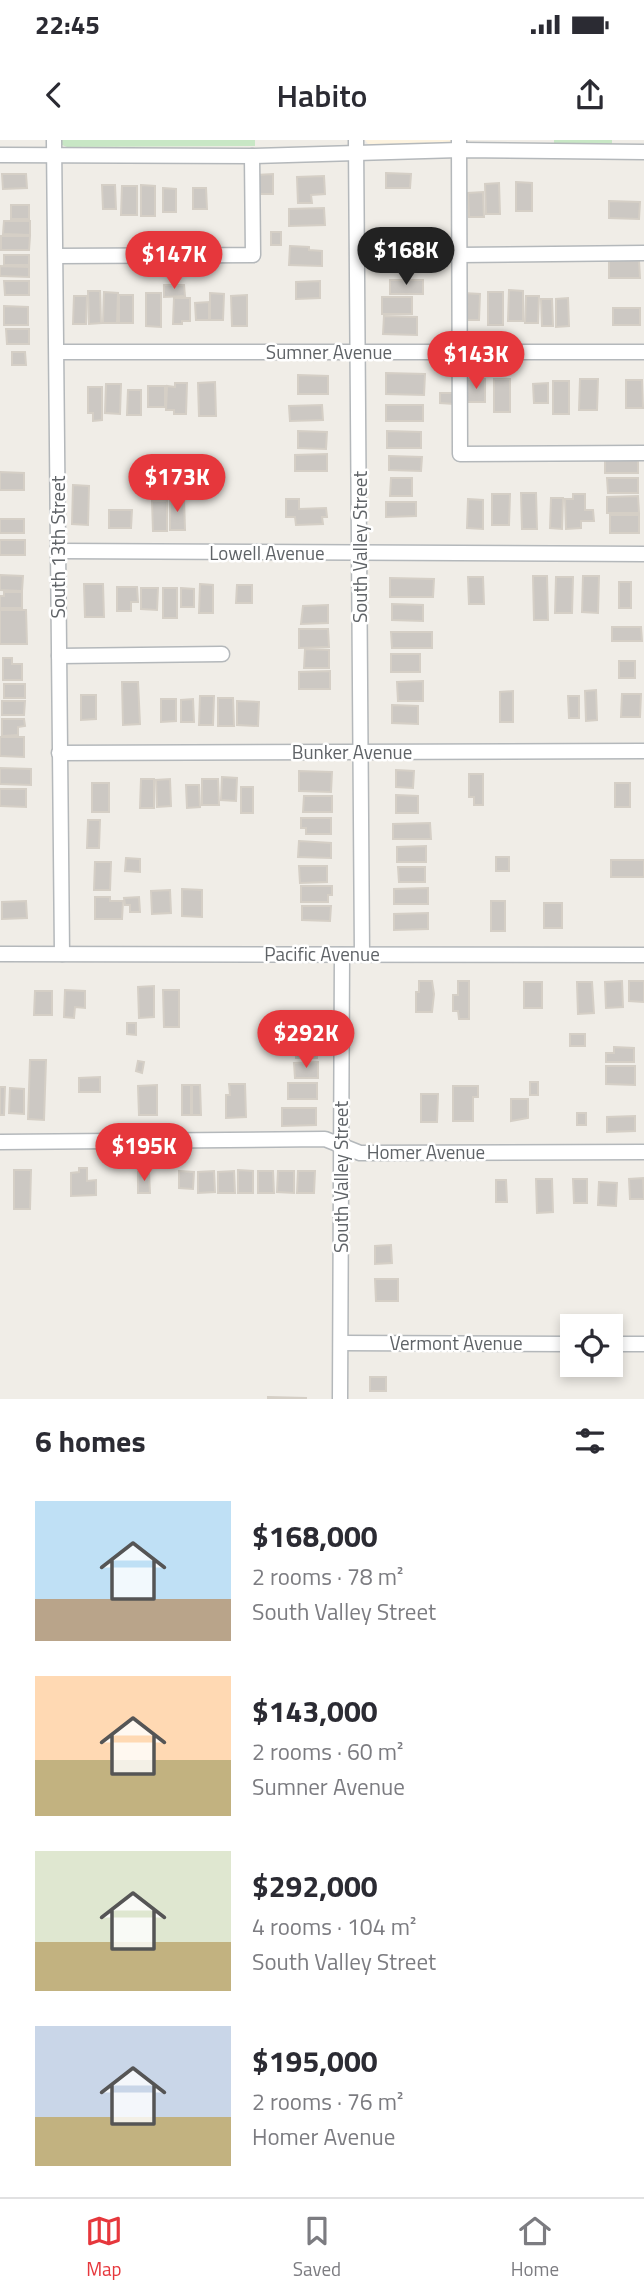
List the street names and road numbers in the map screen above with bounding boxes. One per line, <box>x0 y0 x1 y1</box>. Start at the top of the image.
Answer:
street label: Sumner Avenue <box>266 337 392 366</box>
street label: South Valley Street <box>345 471 374 623</box>
street label: South 13th Street <box>43 475 72 618</box>
street label: Lowell Avenue <box>209 538 325 567</box>
street label: Bunker Avenue <box>292 737 412 766</box>
street label: Pacific Avenue <box>264 939 380 968</box>
street label: South Valley Street <box>326 1101 355 1253</box>
street label: Homer Avenue <box>367 1137 485 1166</box>
street label: Vermont Avenue <box>390 1328 522 1357</box>

